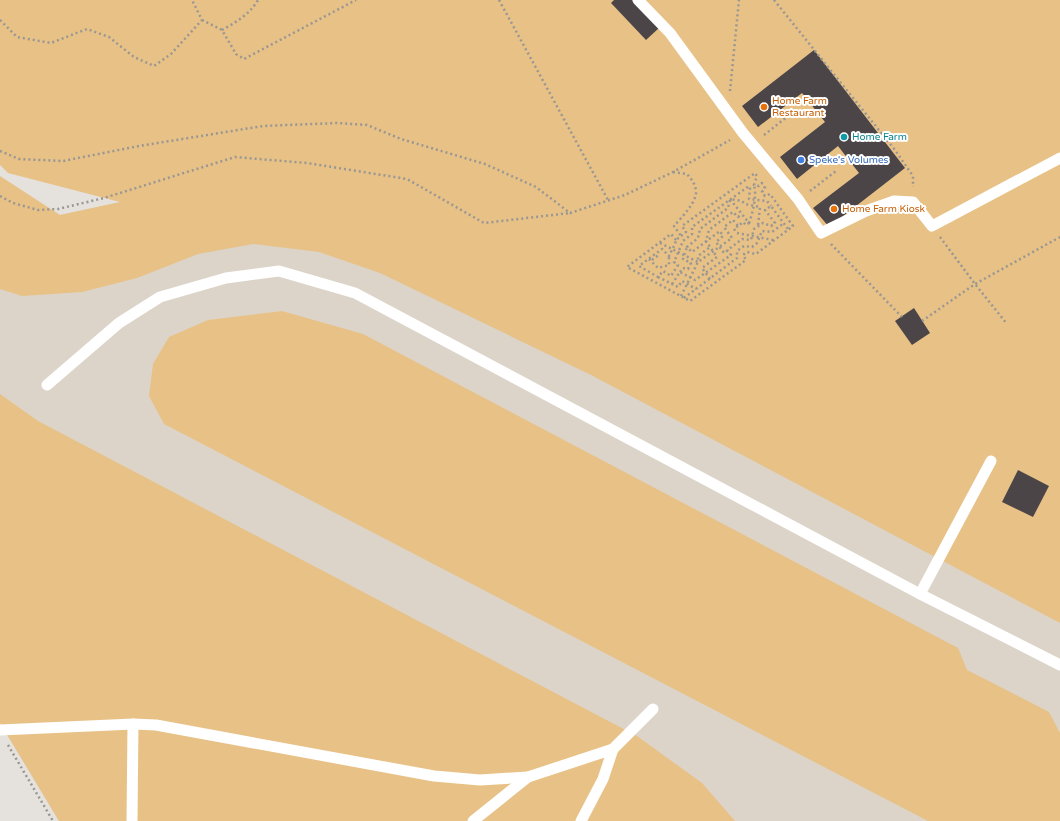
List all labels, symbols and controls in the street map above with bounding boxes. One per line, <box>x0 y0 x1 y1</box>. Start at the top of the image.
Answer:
place label: Home Farm Restaurant <box>772 95 827 119</box>
marker: Home Farm Restaurant <box>759 102 769 112</box>
place label: Home Farm <box>852 131 907 143</box>
marker: Home Farm <box>839 132 849 142</box>
place label: Speke's Volumes <box>809 154 889 166</box>
marker: Speke's Volumes <box>796 155 806 165</box>
place label: Home Farm Kiosk <box>842 203 926 215</box>
marker: Home Farm Kiosk <box>829 204 839 214</box>

